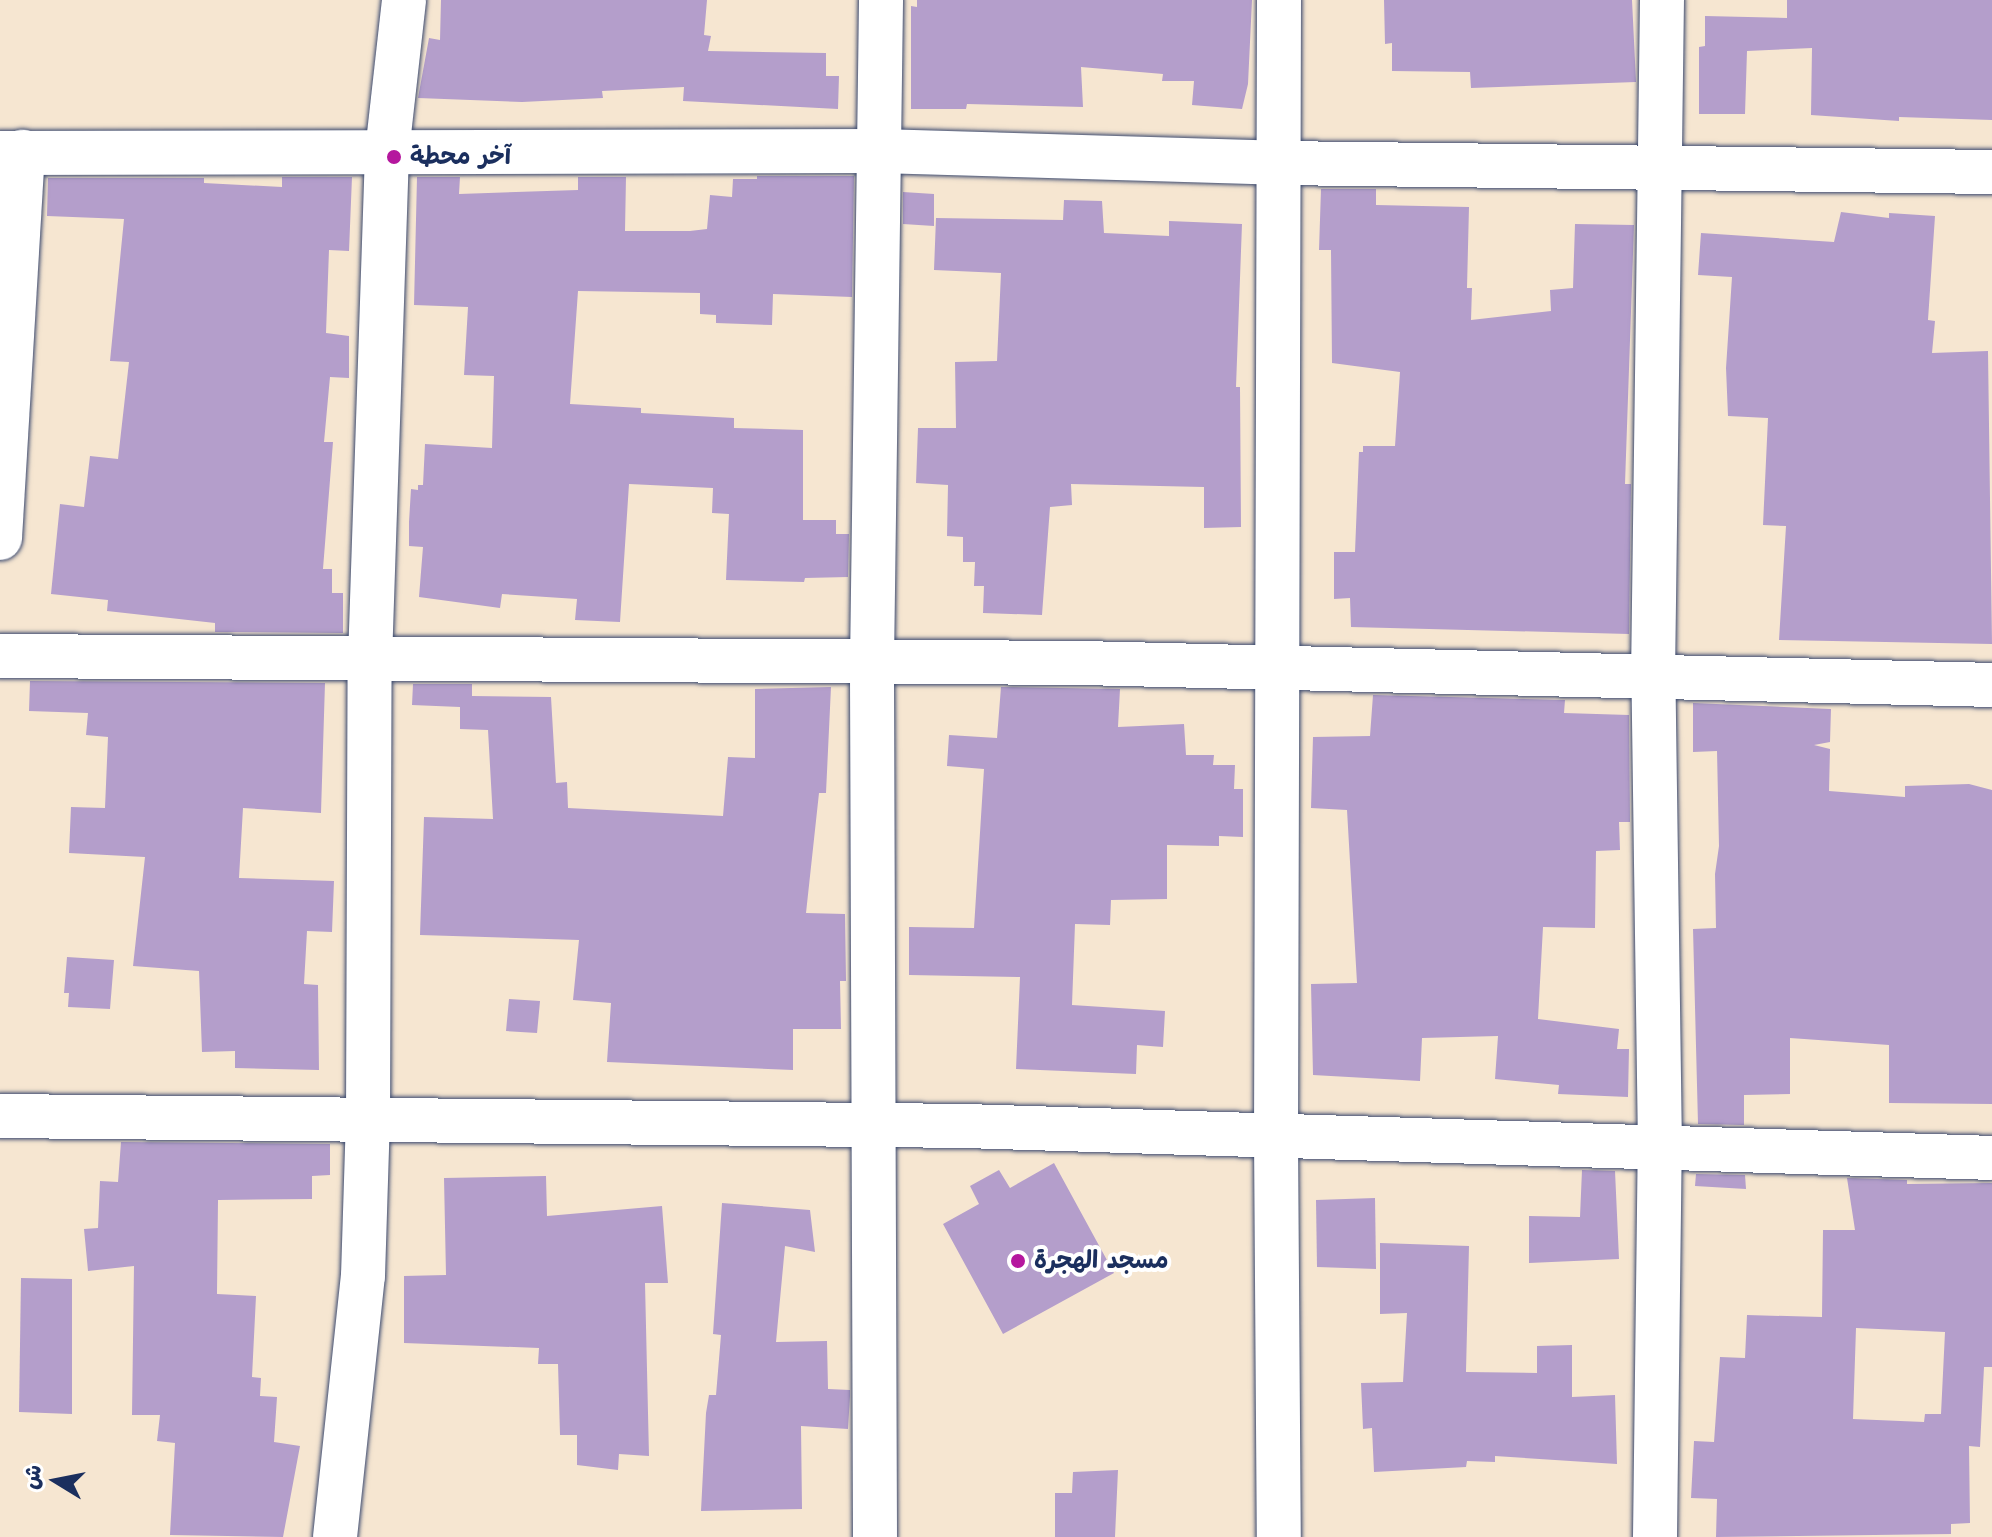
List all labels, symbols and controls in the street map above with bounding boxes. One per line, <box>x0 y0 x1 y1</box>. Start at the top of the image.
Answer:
place label: آخر محطة <box>410 143 511 171</box>
marker: آخر محطة <box>385 148 403 166</box>
place label: مسجد الهجرة <box>1034 1247 1168 1275</box>
marker: مسجد الهجرة <box>1009 1252 1027 1270</box>
north arrow <box>16 1441 96 1521</box>
text: ش <box>17 1463 47 1491</box>

